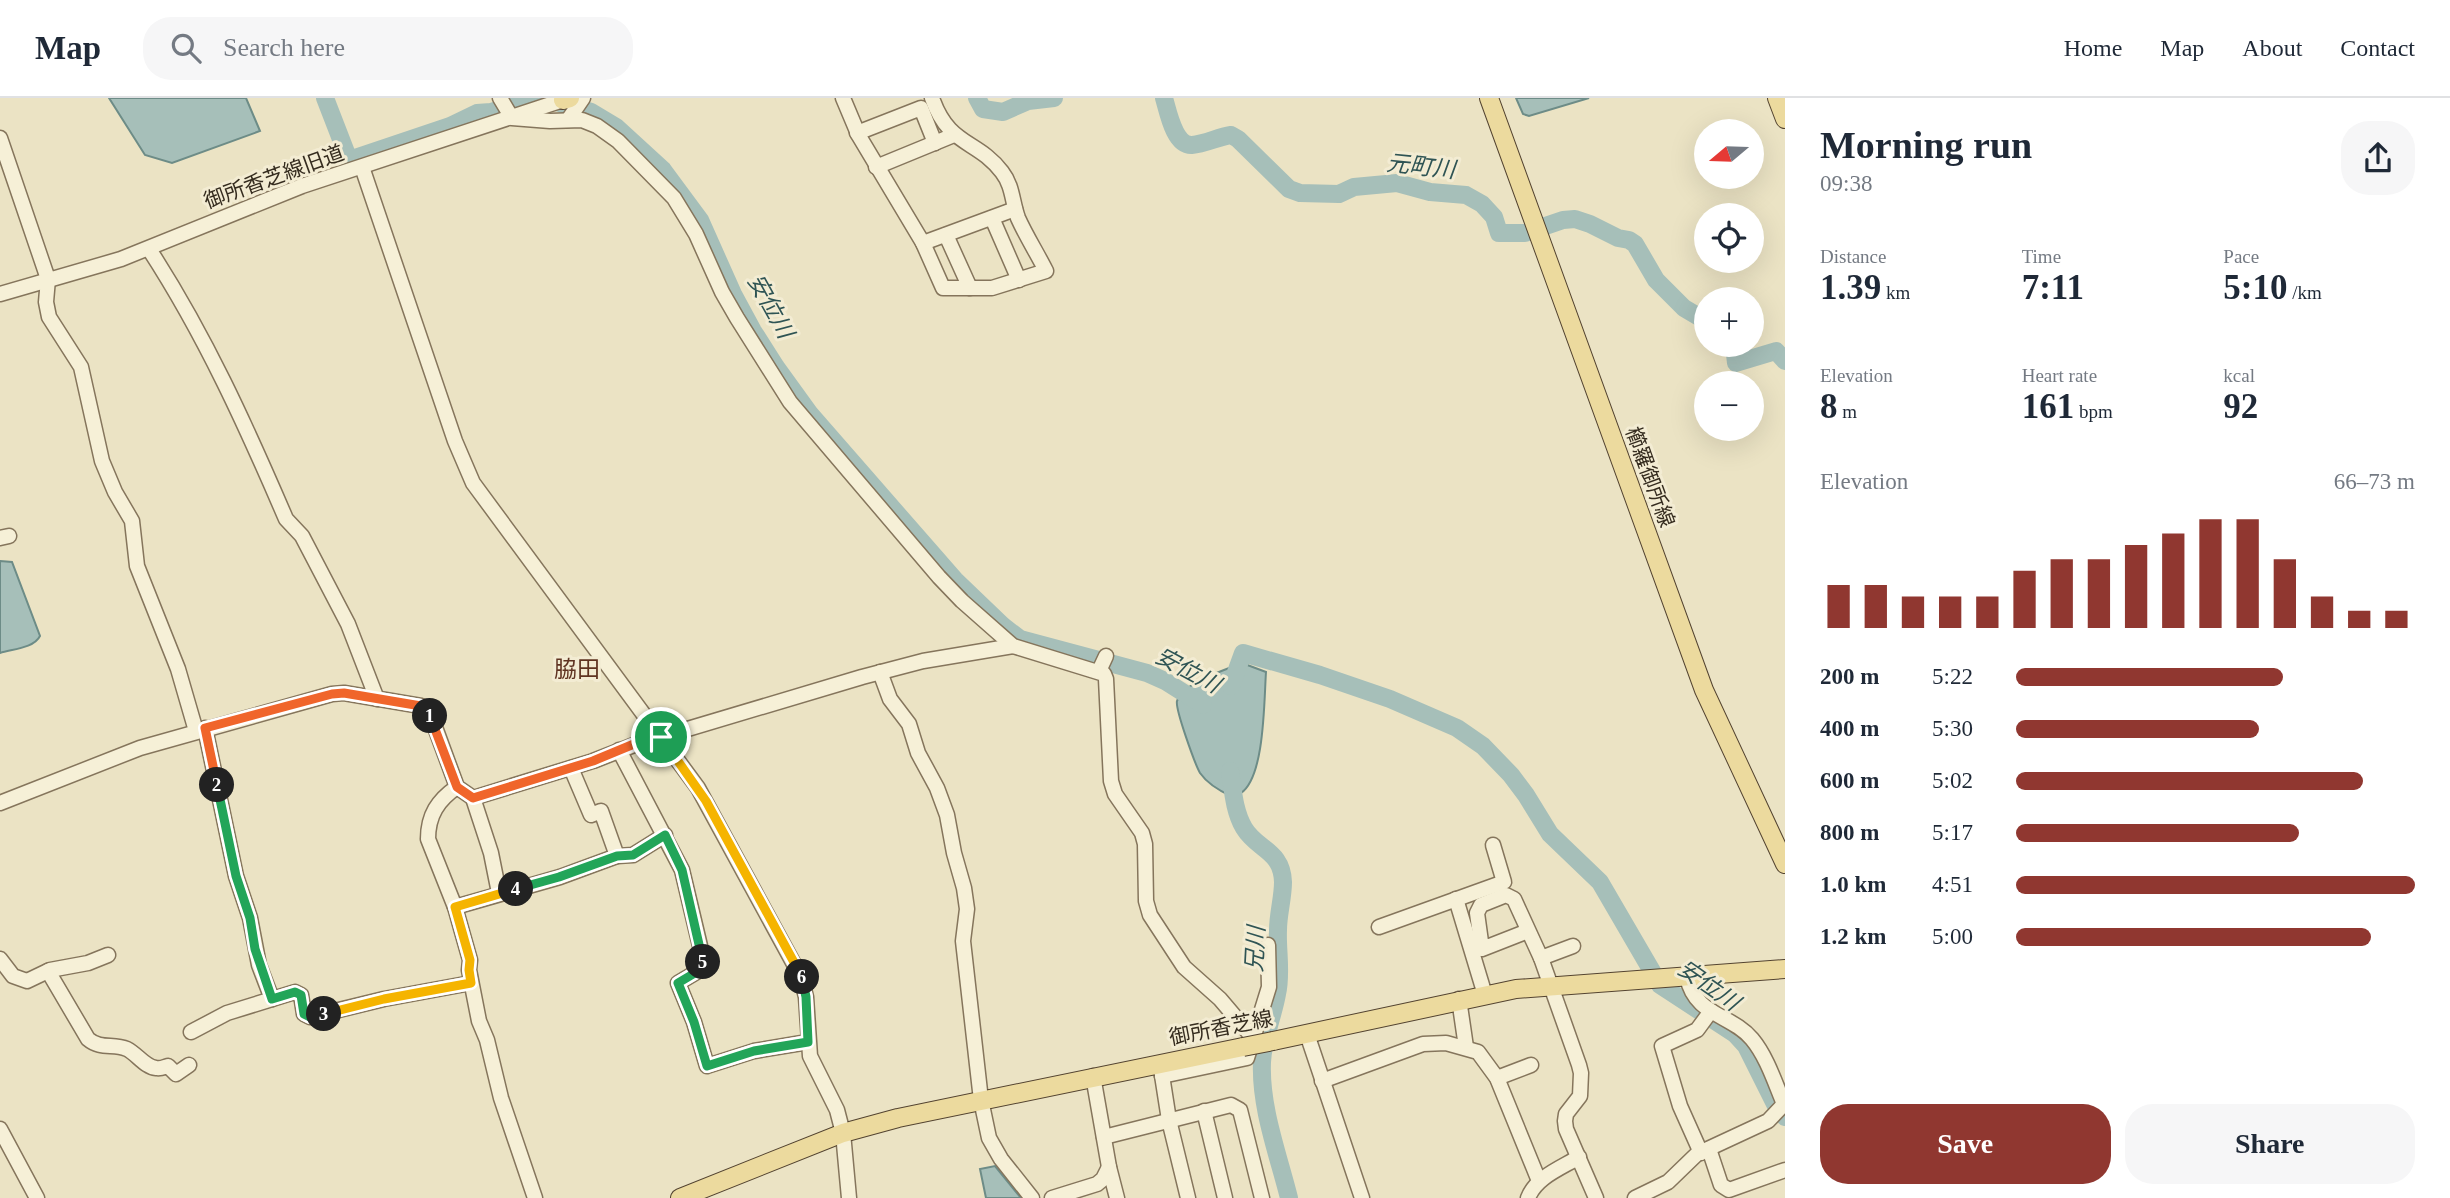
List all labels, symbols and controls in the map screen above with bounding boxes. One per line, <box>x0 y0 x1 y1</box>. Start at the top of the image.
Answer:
search box <box>143 17 633 80</box>
icon: search <box>167 29 205 67</box>
text: Map <box>35 30 101 66</box>
text: Search here <box>223 33 345 62</box>
text: Home <box>2064 35 2122 61</box>
text: Map <box>2160 35 2204 61</box>
text: About <box>2242 35 2302 61</box>
text: Contact <box>2340 35 2415 61</box>
north arrow <box>1694 119 1764 189</box>
map controls <box>1694 119 1764 441</box>
button: share <box>2341 121 2415 195</box>
text: Morning run <box>1820 124 2032 166</box>
street label: 御所香芝線旧道 <box>201 141 347 213</box>
water label: 元町川 <box>1385 150 1460 183</box>
text: 09:38 <box>1820 171 1872 196</box>
button: locate <box>1694 203 1764 273</box>
text: Distance <box>1820 246 1886 267</box>
text: Time <box>2022 246 2061 267</box>
text: Pace <box>2223 246 2259 267</box>
text: 1.39 <box>1820 268 1881 307</box>
text: 7:11 <box>2022 268 2084 307</box>
text: 5:10 <box>2223 268 2287 307</box>
water label: 安位川 <box>743 270 800 345</box>
text: km <box>1881 282 1910 303</box>
text: /km <box>2287 282 2322 303</box>
button: + <box>1694 287 1764 357</box>
text: Elevation <box>1820 365 1893 386</box>
text: Heart rate <box>2022 365 2097 386</box>
text: kcal <box>2223 365 2255 386</box>
button: − <box>1694 371 1764 441</box>
text: 8 <box>1820 387 1838 426</box>
text: 161 <box>2022 387 2074 426</box>
text: 92 <box>2223 387 2258 426</box>
text: m <box>1838 401 1857 422</box>
text: bpm <box>2074 401 2113 422</box>
street label: 櫛羅御所線 <box>1621 424 1679 530</box>
text: Elevation <box>1820 469 1908 494</box>
text: 66–73 m <box>2334 469 2415 494</box>
water label: 安位川 <box>1151 643 1227 699</box>
district label: 脇田 <box>554 657 600 682</box>
text: 200 m <box>1820 664 1879 689</box>
text: 5:22 <box>1932 664 1973 689</box>
pin: 1 <box>412 698 448 734</box>
text: 1 <box>425 705 434 726</box>
pin <box>631 707 691 767</box>
text: 400 m <box>1820 716 1879 741</box>
text: 5:30 <box>1932 716 1973 741</box>
icon: arrive <box>642 718 680 756</box>
pin: 2 <box>200 768 234 802</box>
text: 600 m <box>1820 768 1879 793</box>
text: 5:02 <box>1932 768 1973 793</box>
text: 2 <box>212 774 221 795</box>
text: 800 m <box>1820 820 1879 845</box>
text: 5:17 <box>1932 820 1973 845</box>
pin: 4 <box>498 872 534 906</box>
text: 1.0 km <box>1820 872 1886 897</box>
text: 4:51 <box>1932 872 1973 897</box>
text: 4 <box>511 878 520 899</box>
water label: 兄川 <box>1242 922 1269 973</box>
text: 1.2 km <box>1820 924 1886 949</box>
text: 5:00 <box>1932 924 1973 949</box>
pin: 5 <box>686 944 720 980</box>
text: 5 <box>698 951 707 972</box>
water label: 安位川 <box>1673 955 1747 1017</box>
pin: 6 <box>784 960 820 994</box>
text: 6 <box>797 966 806 987</box>
pin: 3 <box>306 996 342 1032</box>
text: 3 <box>319 1003 328 1024</box>
street label: 御所香芝線 <box>1167 1006 1275 1050</box>
button: Save <box>1820 1104 2111 1184</box>
button: Share <box>2125 1104 2415 1184</box>

